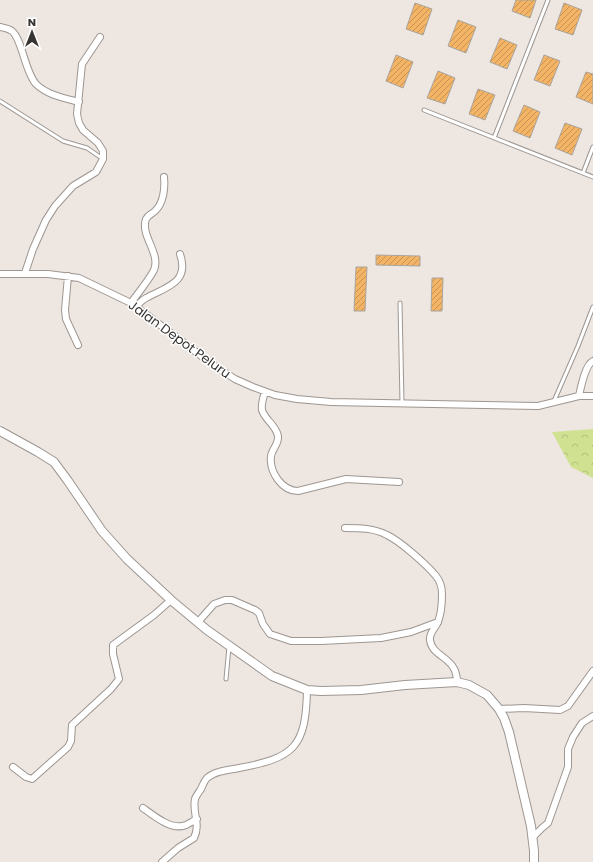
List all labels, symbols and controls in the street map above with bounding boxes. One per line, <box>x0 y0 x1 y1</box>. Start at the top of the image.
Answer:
north arrow <box>12 12 52 52</box>
text: N <box>28 14 36 30</box>
street label: Jalan Depot Peluru <box>125 296 235 383</box>

